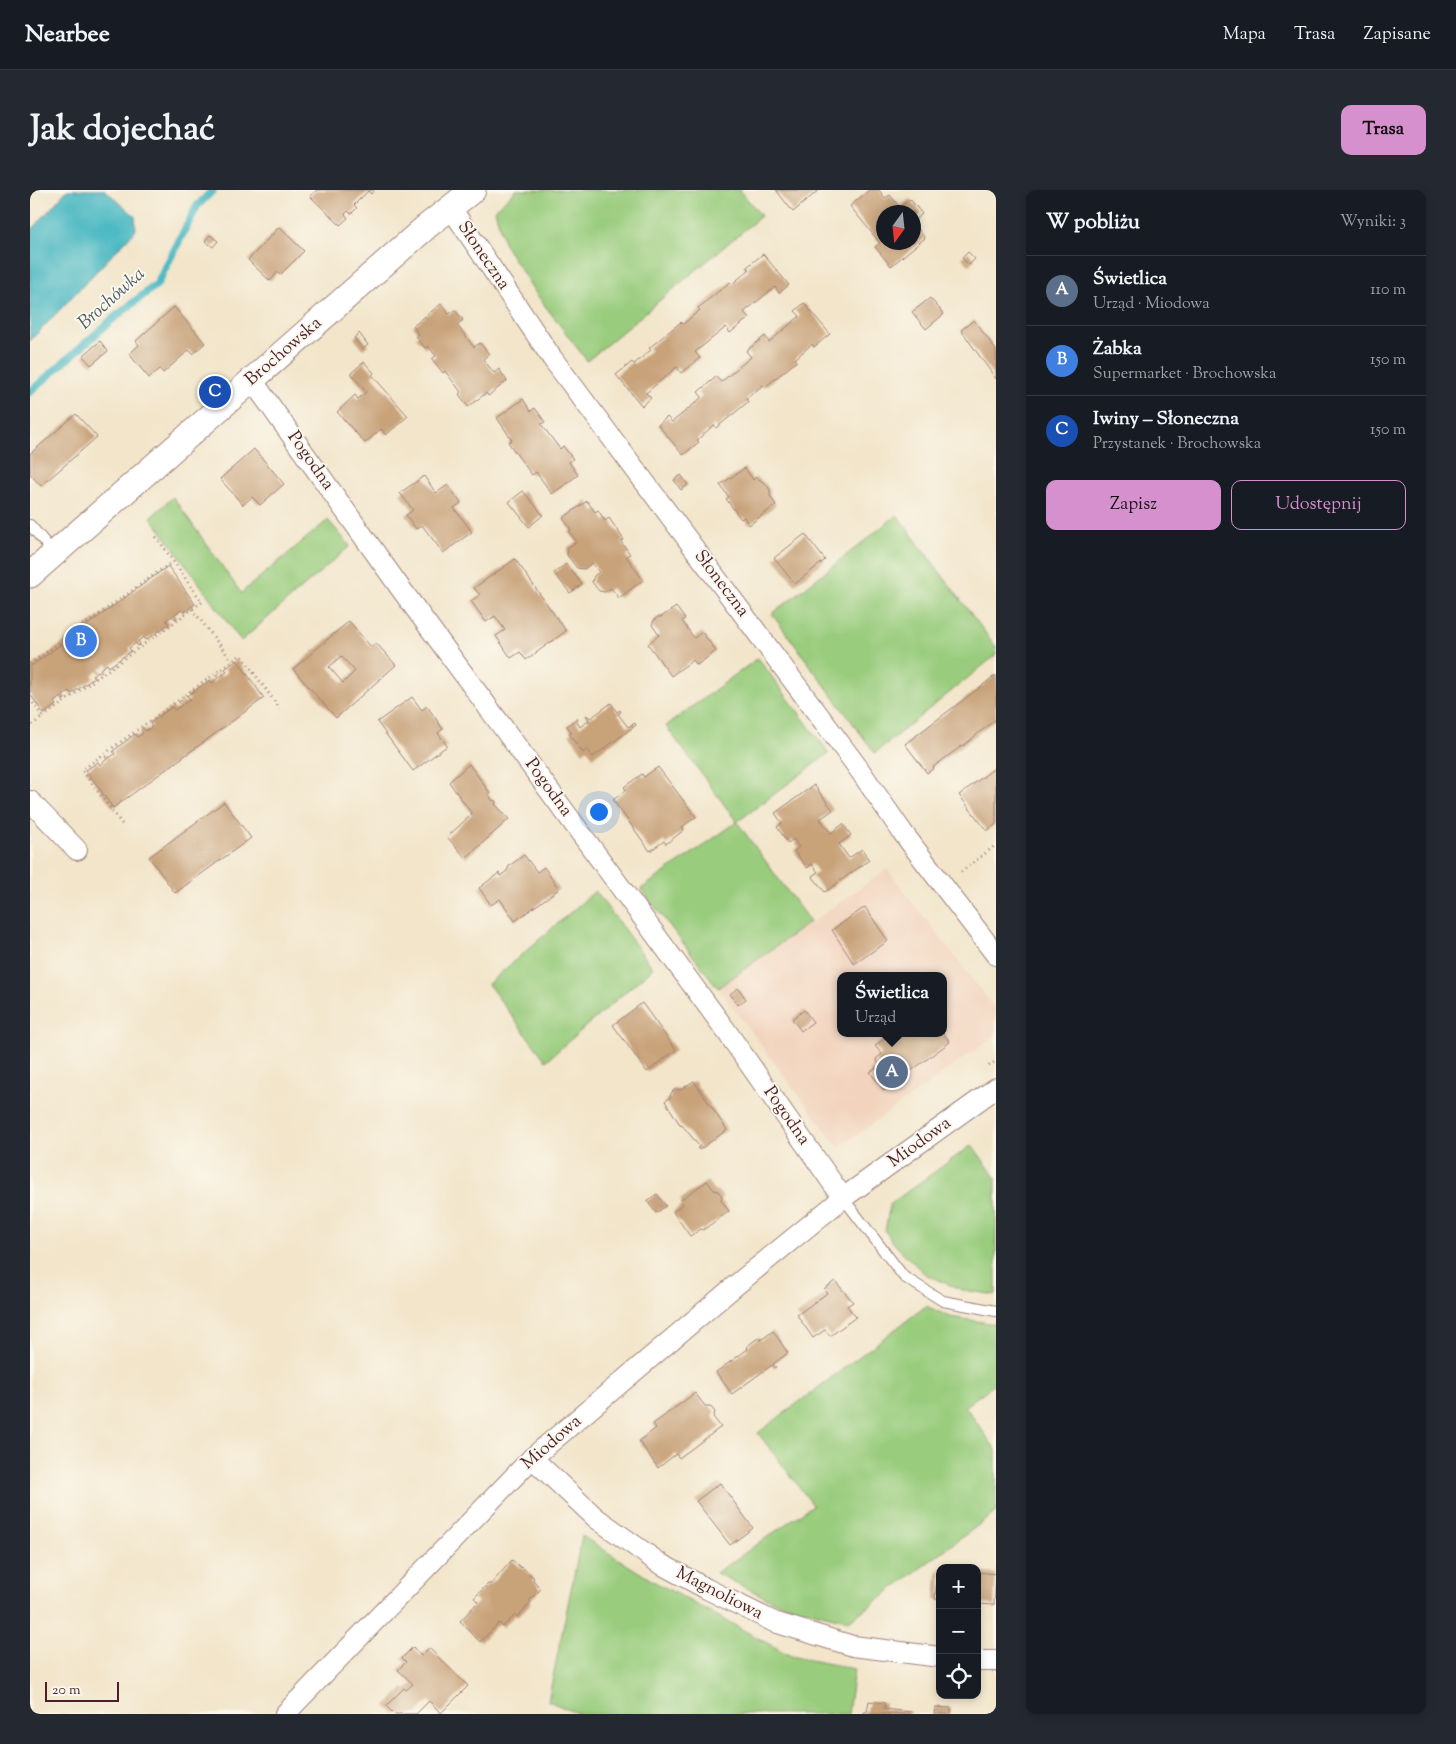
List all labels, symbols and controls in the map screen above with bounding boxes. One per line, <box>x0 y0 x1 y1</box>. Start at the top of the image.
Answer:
text: Nearbee <box>25 18 110 52</box>
text: Mapa <box>1223 22 1266 48</box>
text: Trasa <box>1294 22 1335 48</box>
text: Zapisane <box>1363 22 1431 48</box>
text: Jak dojechać <box>30 105 215 156</box>
button: Trasa <box>1341 105 1426 155</box>
north arrow <box>876 205 921 250</box>
text: W pobliżu <box>1046 208 1140 238</box>
text: Wyniki: 3 <box>1340 211 1406 234</box>
street label: Słoneczna <box>450 216 516 296</box>
water label: Brochówka <box>72 261 152 337</box>
text: Świetlica <box>1093 266 1167 293</box>
text: A <box>1056 279 1069 302</box>
text: 110 m <box>1370 279 1406 302</box>
text: Urząd · Miodowa <box>1093 293 1210 316</box>
street label: Brochowska <box>240 311 328 393</box>
text: Żabka <box>1093 336 1142 363</box>
text: B <box>1057 349 1067 372</box>
text: 150 m <box>1370 349 1406 372</box>
text: Supermarket · Brochowska <box>1093 363 1276 386</box>
pin: C <box>199 373 231 411</box>
text: Iwiny – Słoneczna <box>1093 406 1239 433</box>
text: C <box>1056 419 1068 442</box>
text: 150 m <box>1370 419 1406 442</box>
street label: Pogodna <box>280 426 340 496</box>
text: Przystanek · Brochowska <box>1093 433 1261 456</box>
button: Zapisz <box>1046 480 1221 530</box>
button: Udostępnij <box>1231 480 1406 530</box>
street label: Słoneczna <box>687 545 755 623</box>
pin: B <box>65 622 97 660</box>
street label: Pogodna <box>518 753 578 823</box>
your location <box>586 799 612 825</box>
popup <box>837 972 947 1037</box>
text: Świetlica <box>855 980 929 1007</box>
text: Urząd <box>855 1007 896 1030</box>
pin: A <box>876 1053 908 1091</box>
street label: Pogodna <box>756 1081 816 1151</box>
street label: Miodowa <box>883 1111 957 1175</box>
street label: Miodowa <box>516 1409 588 1477</box>
street label: Magnoliowa <box>671 1561 767 1627</box>
map controls <box>936 1564 981 1699</box>
button: + <box>936 1564 981 1609</box>
button: − <box>936 1609 981 1654</box>
button: locate <box>936 1654 981 1699</box>
scale bar <box>45 1679 119 1702</box>
text: 20 m <box>52 1681 81 1701</box>

